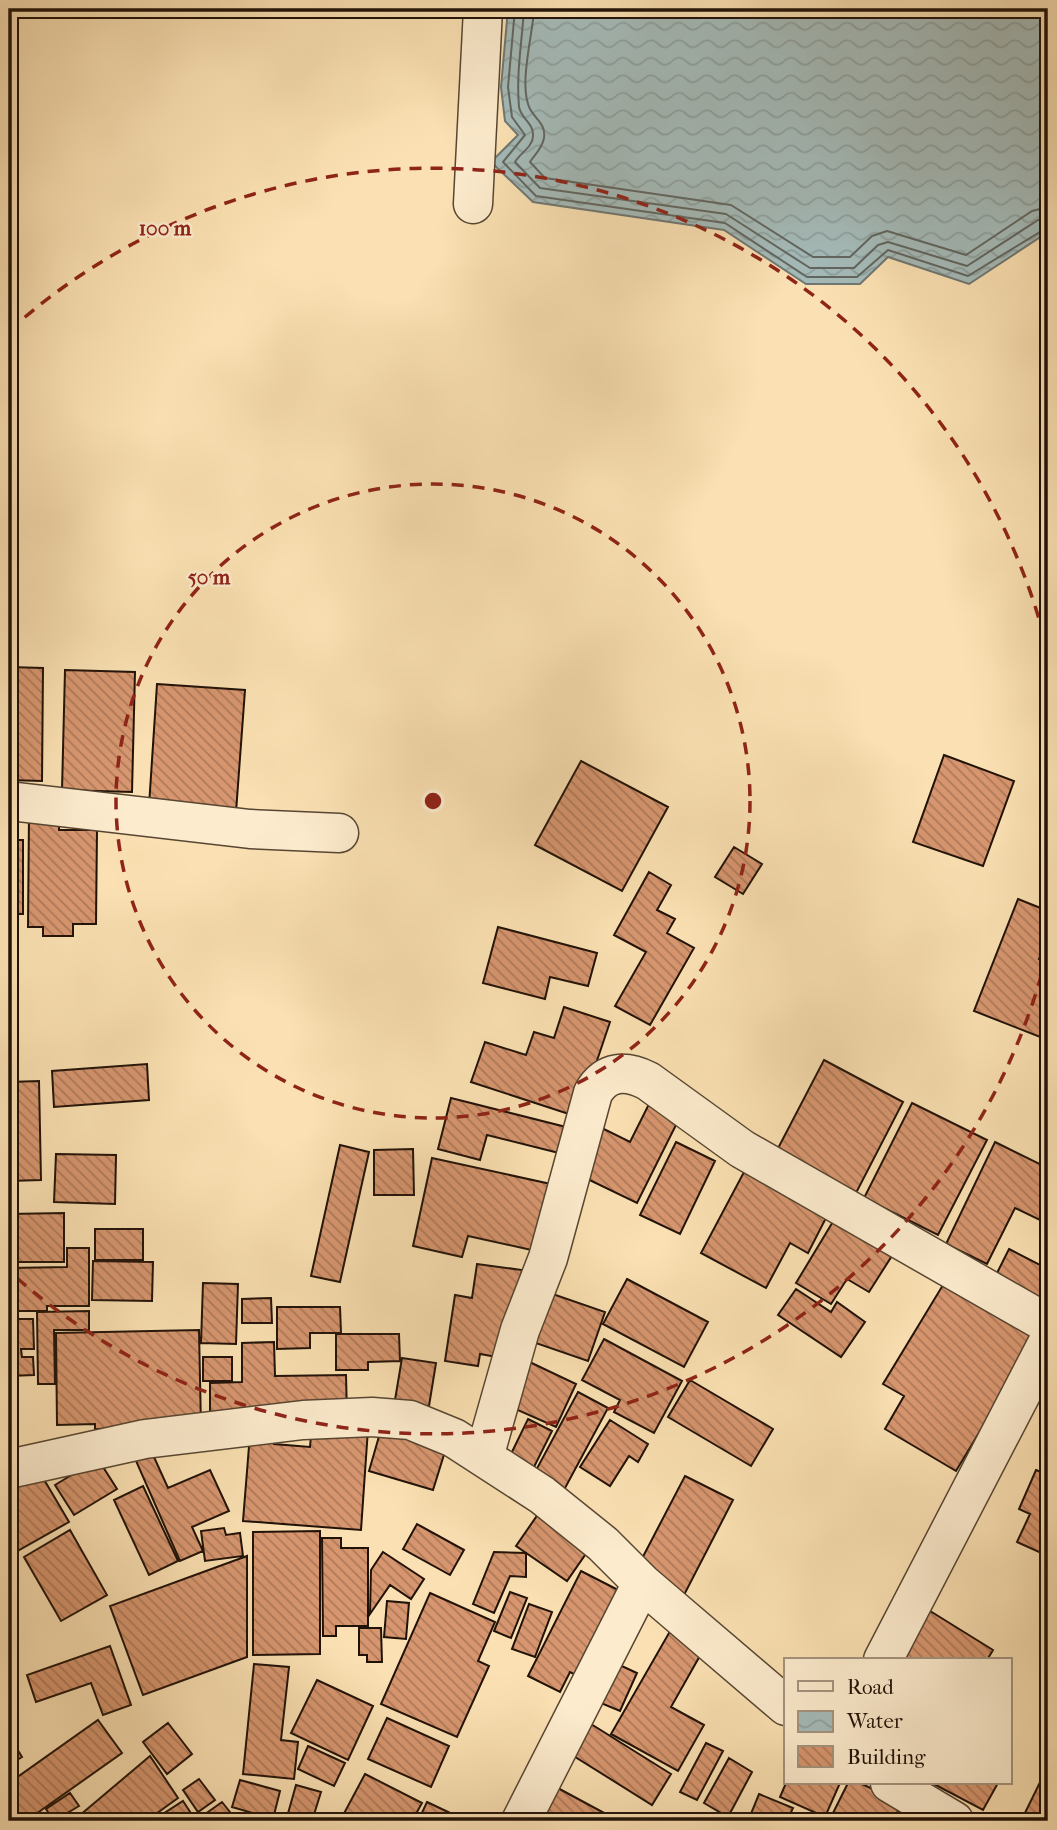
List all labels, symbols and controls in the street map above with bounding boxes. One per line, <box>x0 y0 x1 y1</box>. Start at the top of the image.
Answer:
text: 100 m <box>139 216 192 240</box>
text: 50 m <box>188 565 231 589</box>
centre of rings <box>421 789 445 813</box>
legend <box>784 1658 1012 1784</box>
text: Road <box>847 1675 894 1699</box>
text: Water <box>846 1709 903 1733</box>
text: Building <box>847 1745 926 1769</box>

